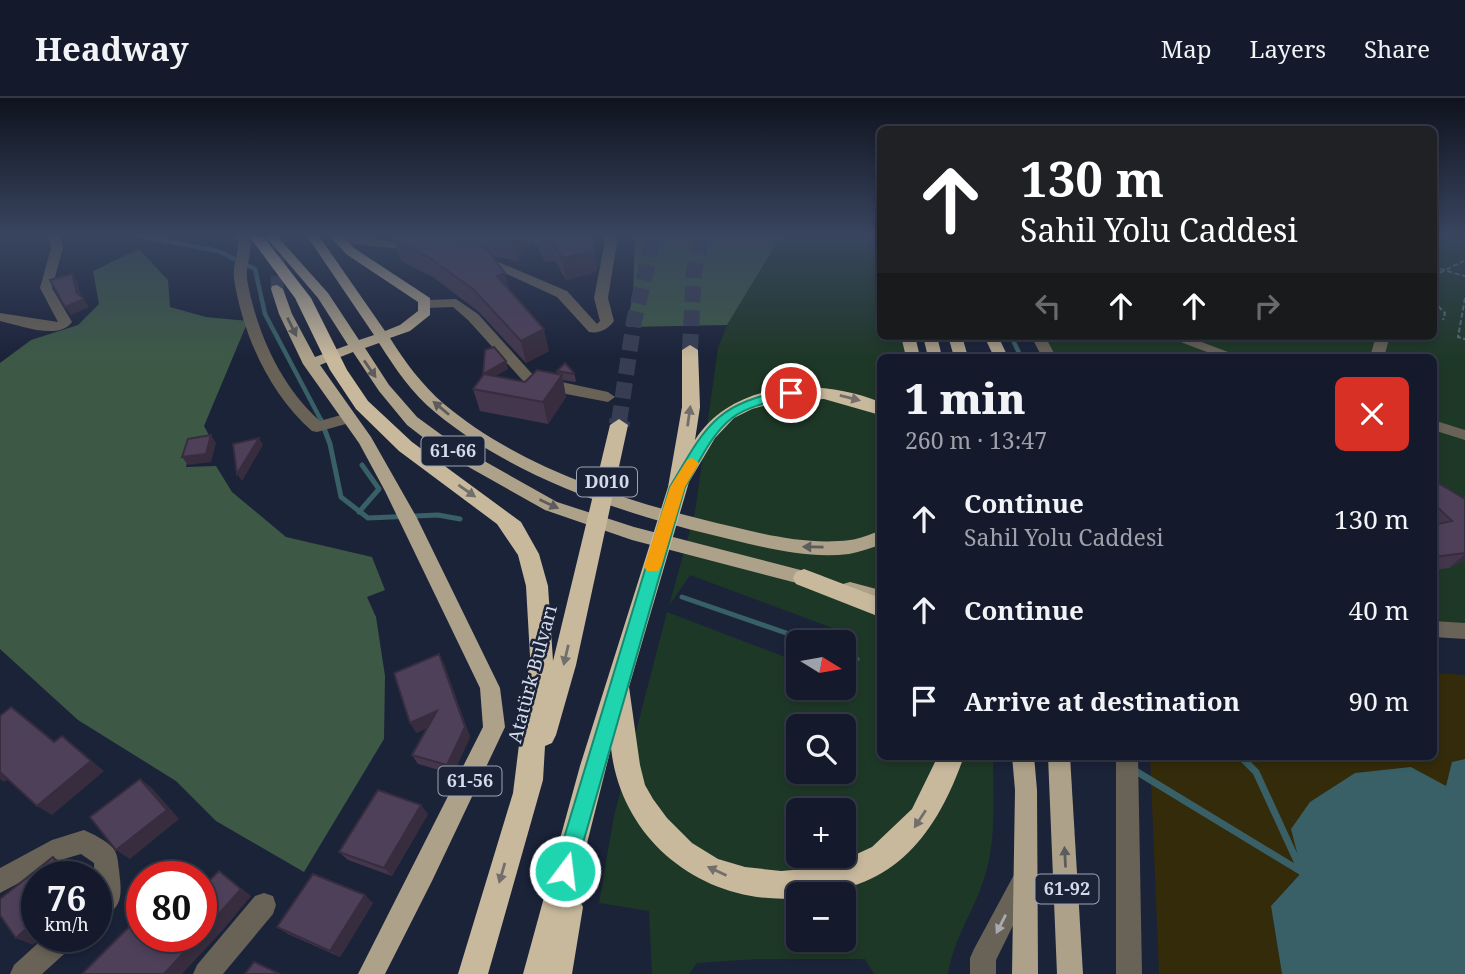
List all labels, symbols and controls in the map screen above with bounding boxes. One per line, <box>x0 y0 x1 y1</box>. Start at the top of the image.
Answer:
text: Headway <box>35 26 189 71</box>
text: Map <box>1161 32 1212 65</box>
text: Layers <box>1250 32 1326 65</box>
text: Share <box>1364 32 1430 65</box>
text: 130 m <box>1020 145 1164 211</box>
icon: ahead <box>905 154 996 245</box>
text: Sahil Yolu Caddesi <box>1020 208 1298 251</box>
icon: left <box>1029 287 1067 325</box>
icon: ahead <box>1102 287 1140 325</box>
icon: ahead <box>1175 287 1213 325</box>
icon: right <box>1248 287 1286 325</box>
one-way arrow <box>286 317 297 337</box>
one-way arrow <box>363 360 377 378</box>
pin <box>761 363 821 423</box>
text: 1 min <box>905 369 1026 426</box>
icon: arrive <box>772 374 810 412</box>
button: close <box>1335 377 1409 451</box>
one-way arrow <box>839 393 861 404</box>
one-way arrow <box>433 400 451 415</box>
one-way arrow <box>684 405 695 427</box>
text: 260 m · 13:47 <box>905 424 1047 456</box>
road number: 61-66 <box>421 436 484 466</box>
road number: D010 <box>577 468 637 496</box>
one-way arrow <box>458 484 476 498</box>
text: Continue <box>964 485 1084 521</box>
one-way arrow <box>539 498 559 510</box>
icon: ahead <box>905 500 943 538</box>
text: 130 m <box>1334 501 1409 537</box>
text: Sahil Yolu Caddesi <box>964 521 1164 553</box>
one-way arrow <box>802 541 824 553</box>
icon: ahead <box>905 591 943 629</box>
text: Continue <box>964 592 1084 628</box>
text: 40 m <box>1349 592 1409 628</box>
street label: Atatürk Bulvarı <box>501 602 563 746</box>
north arrow <box>786 630 856 700</box>
map controls <box>786 630 856 952</box>
one-way arrow <box>560 644 571 666</box>
icon: arrive <box>905 682 943 720</box>
text: Arrive at destination <box>964 683 1240 719</box>
text: 90 m <box>1349 683 1409 719</box>
button: search <box>786 714 856 784</box>
road number: 61-56 <box>438 766 502 796</box>
button: + <box>786 798 856 868</box>
one-way arrow <box>914 809 927 828</box>
position arrow <box>528 834 602 908</box>
one-way arrow <box>1059 846 1070 868</box>
speed limit sign: 80 <box>126 861 217 952</box>
one-way arrow <box>497 863 507 884</box>
one-way arrow <box>707 865 728 876</box>
text: 76 <box>47 874 86 921</box>
road number: 61-92 <box>1036 874 1098 904</box>
button: − <box>786 882 856 952</box>
text: km/h <box>44 912 89 936</box>
one-way arrow <box>995 914 1006 934</box>

